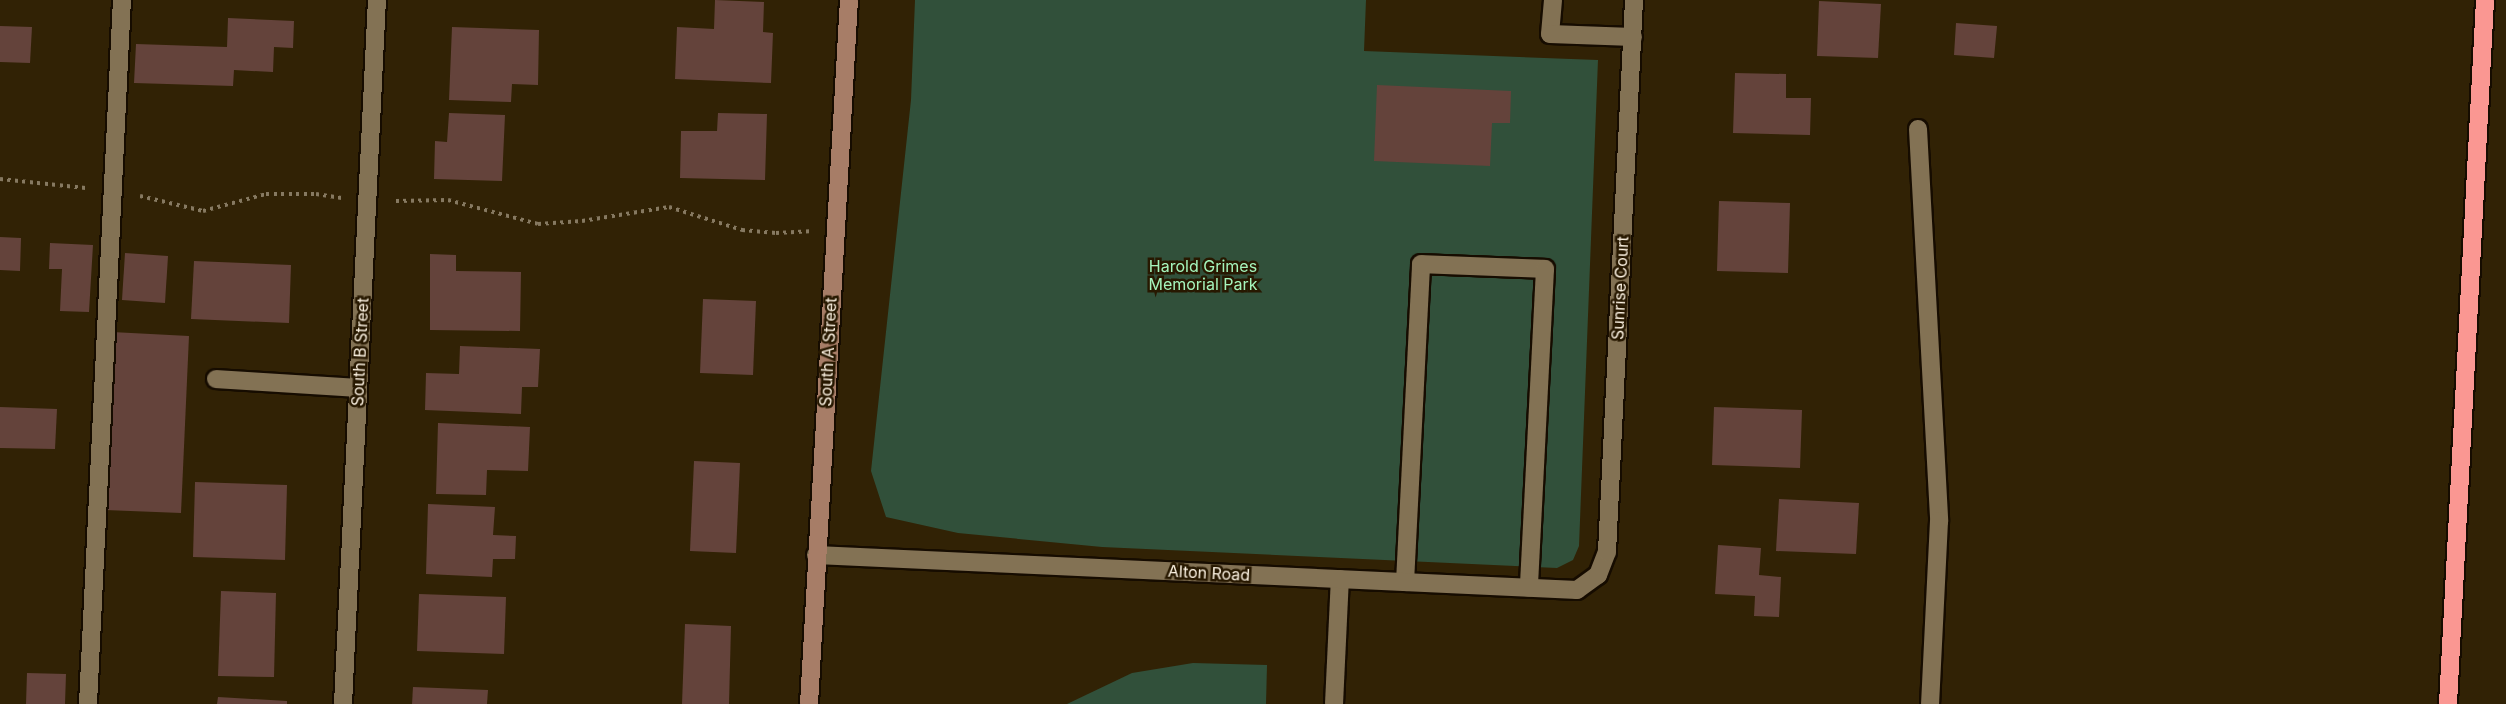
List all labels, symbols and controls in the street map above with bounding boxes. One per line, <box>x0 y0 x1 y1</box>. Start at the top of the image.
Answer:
street label: Sunrise Court <box>1608 236 1632 340</box>
park label: Harold Grimes Memorial Park <box>1148 256 1258 294</box>
street label: South B Street <box>348 297 372 407</box>
street label: South A Street <box>816 297 840 407</box>
street label: Alton Road <box>1167 561 1251 585</box>

